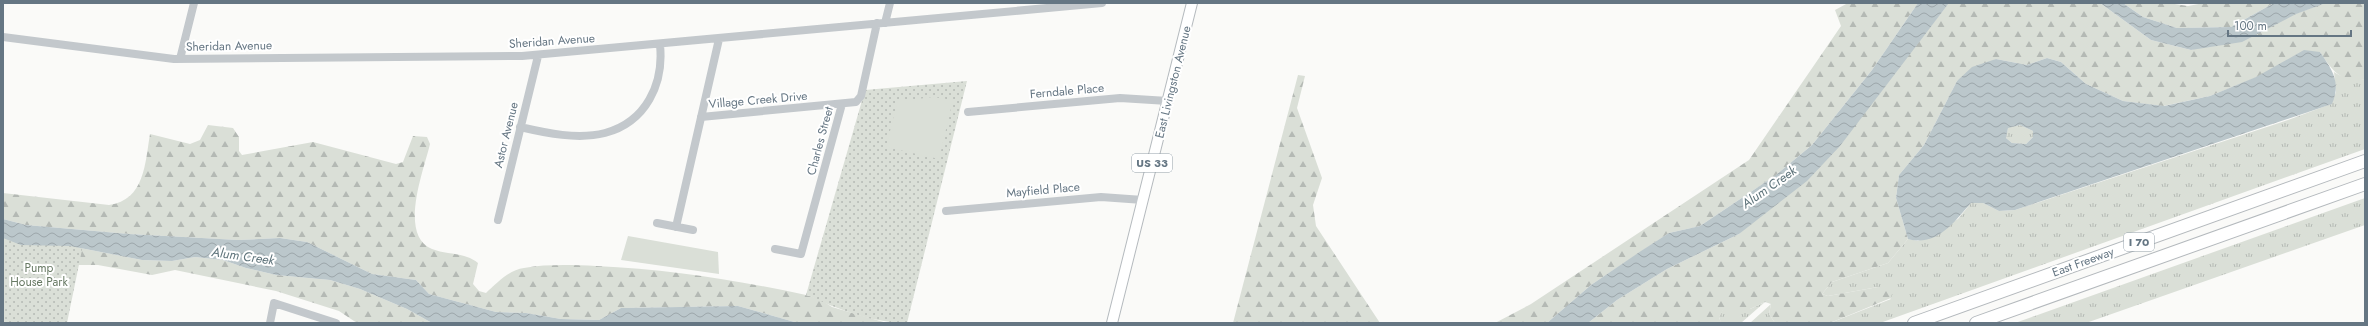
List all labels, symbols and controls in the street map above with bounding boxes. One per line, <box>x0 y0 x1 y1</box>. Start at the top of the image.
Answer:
scale bar <box>2228 12 2351 38</box>
text: 100 m <box>2234 17 2267 35</box>
street label: East Livingston Avenue <box>1150 24 1196 140</box>
street label: Sheridan Avenue <box>508 29 596 53</box>
street label: Sheridan Avenue <box>186 36 272 56</box>
street label: Ferndale Place <box>1029 79 1105 103</box>
street label: Village Creek Drive <box>708 87 808 113</box>
street label: Astor Avenue <box>489 100 523 170</box>
street label: Charles Street <box>802 105 838 177</box>
road number: US 33 <box>1132 154 1172 172</box>
water label: Alum Creek <box>1737 161 1801 213</box>
street label: Mayfield Place <box>1006 178 1080 202</box>
road number: I 70 <box>2124 233 2154 251</box>
water label: Alum Creek <box>210 242 276 270</box>
street label: East Freeway <box>2050 242 2117 282</box>
park label: Pump House Park <box>10 259 68 291</box>

